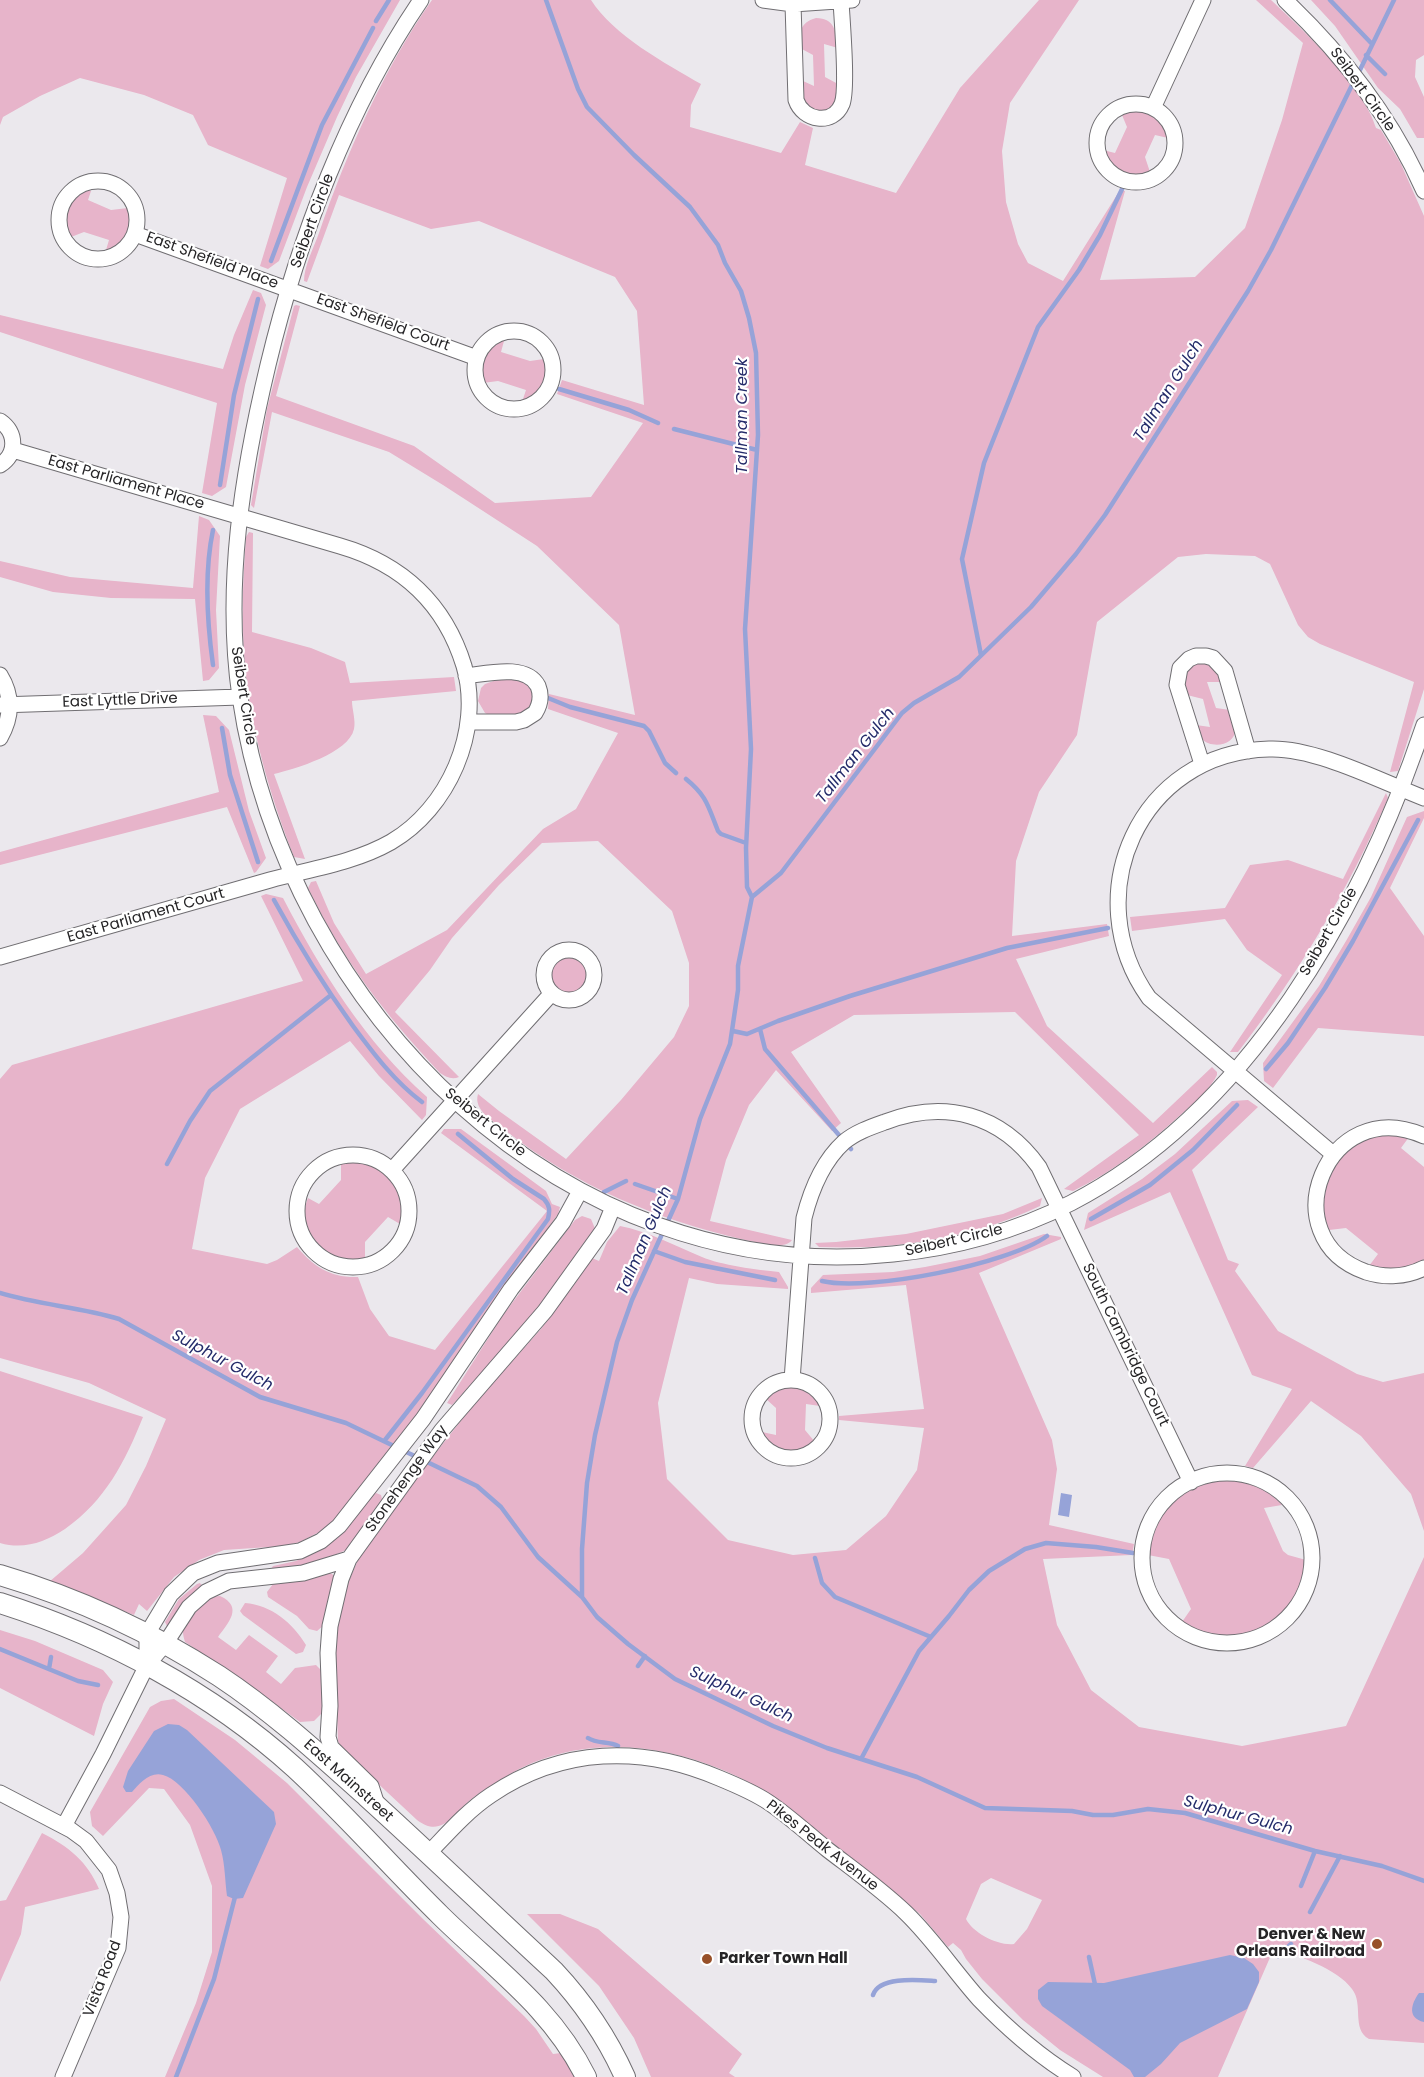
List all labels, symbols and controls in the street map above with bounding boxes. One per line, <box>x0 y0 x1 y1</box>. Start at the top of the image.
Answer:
street label: Seibert Circle <box>1326 45 1398 135</box>
street label: Seibert Circle <box>288 171 338 271</box>
street label: East Shefield Place <box>143 229 281 293</box>
street label: East Shefield Court <box>314 291 452 355</box>
water label: Tallman Gulch <box>1130 337 1208 445</box>
water label: Tallman Creek <box>733 358 753 474</box>
street label: East Parliament Place <box>46 452 206 514</box>
street label: Seibert Circle <box>226 646 260 746</box>
street label: East Lyttle Drive <box>62 690 178 712</box>
water label: Tallman Gulch <box>813 704 899 808</box>
street label: East Parliament Court <box>65 885 227 947</box>
street label: Seibert Circle <box>1296 885 1362 979</box>
street label: Seibert Circle <box>441 1085 529 1161</box>
water label: Tallman Gulch <box>613 1184 677 1298</box>
street label: Seibert Circle <box>904 1221 1004 1261</box>
street label: South Cambridge Court <box>1078 1261 1172 1429</box>
water label: Sulphur Gulch <box>168 1326 276 1396</box>
street label: Stonehenge Way <box>362 1422 452 1536</box>
water label: Sulphur Gulch <box>686 1663 796 1727</box>
street label: East Mainstreet <box>299 1736 397 1826</box>
water label: Sulphur Gulch <box>1181 1792 1295 1840</box>
street label: Pikes Peak Avenue <box>762 1797 882 1895</box>
place label: Denver & New Orleans Railroad <box>1236 1926 1365 1961</box>
marker: Denver & New Orleans Railroad <box>1370 1937 1384 1951</box>
street label: Vista Road <box>80 1938 126 2020</box>
place label: Parker Town Hall <box>719 1950 848 1968</box>
marker: Parker Town Hall <box>700 1952 714 1966</box>

